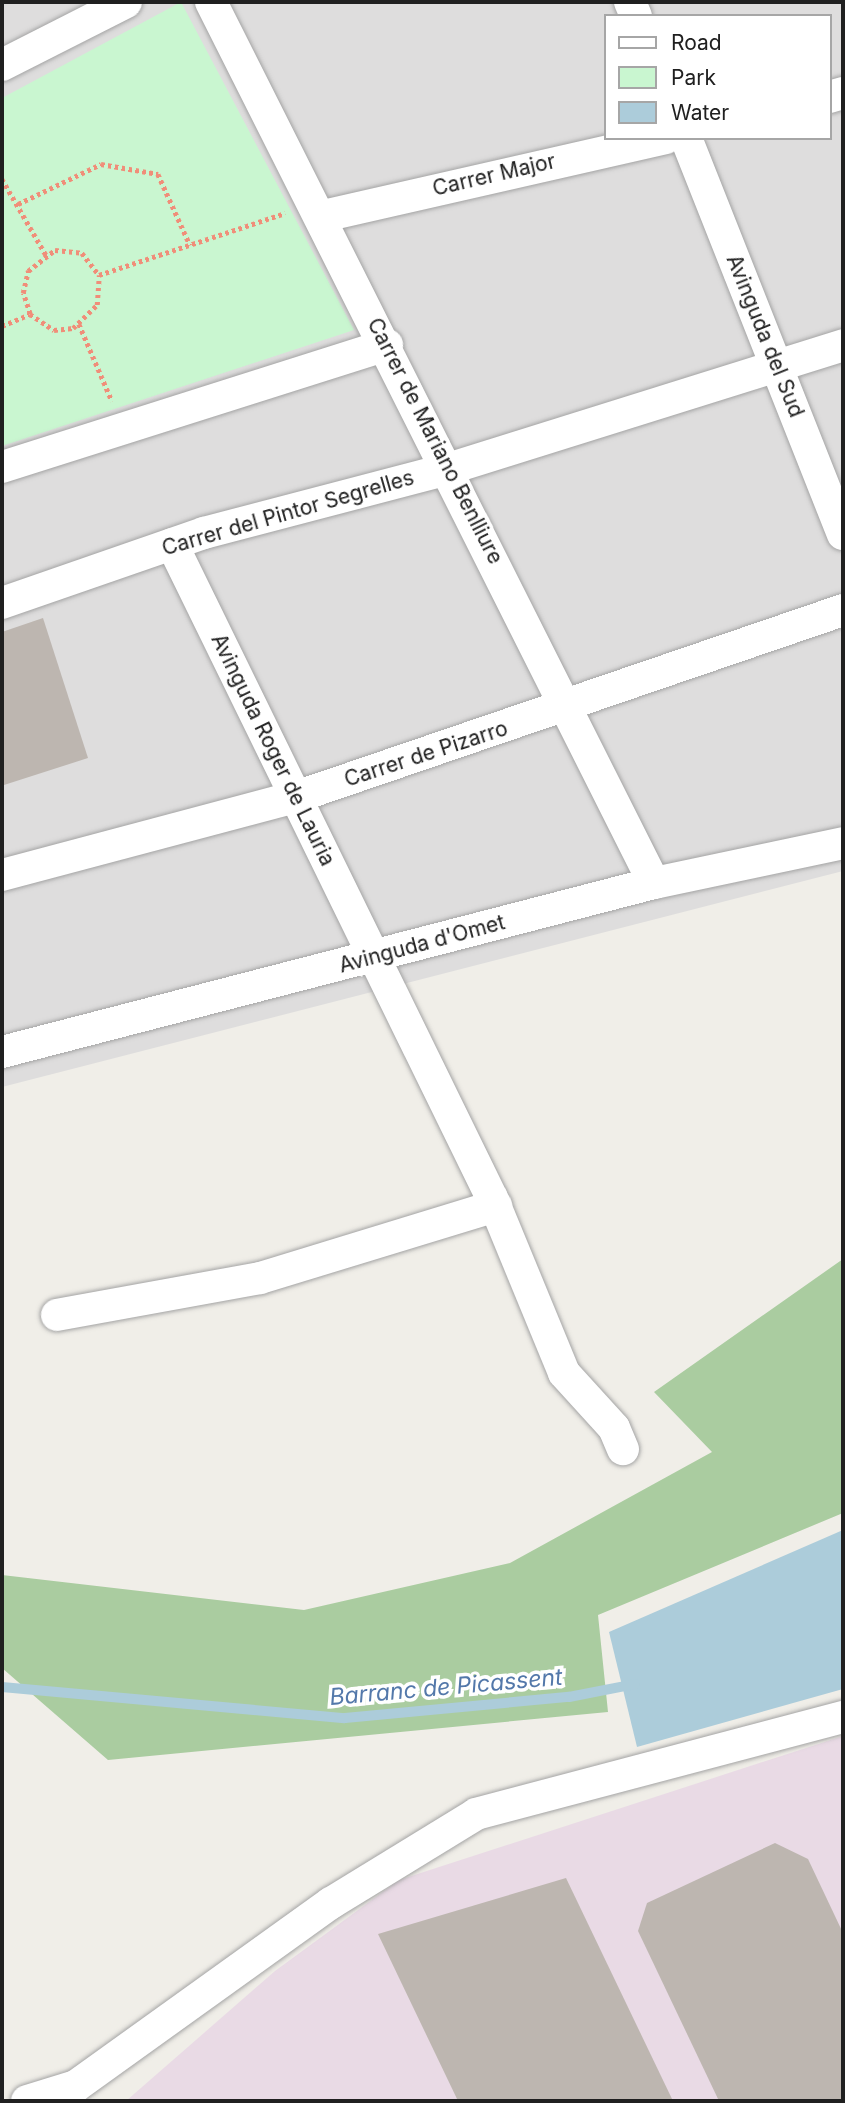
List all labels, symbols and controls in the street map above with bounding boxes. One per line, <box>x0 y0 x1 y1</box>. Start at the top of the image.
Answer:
legend <box>604 14 831 140</box>
text: Road <box>671 30 722 55</box>
text: Park <box>671 65 716 90</box>
text: Water <box>671 100 729 125</box>
street label: Carrer Major <box>430 149 558 201</box>
street label: Avinguda del Sud <box>721 251 809 421</box>
street label: Carrer de Mariano Benlliure <box>362 314 508 568</box>
street label: Carrer del Pintor Segrelles <box>159 465 417 561</box>
street label: Avinguda Roger de Lauria <box>206 630 340 870</box>
street label: Carrer de Pizarro <box>341 716 511 792</box>
street label: Avinguda d'Omet <box>336 910 508 978</box>
water label: Barranc de Picassent <box>328 1663 564 1711</box>

